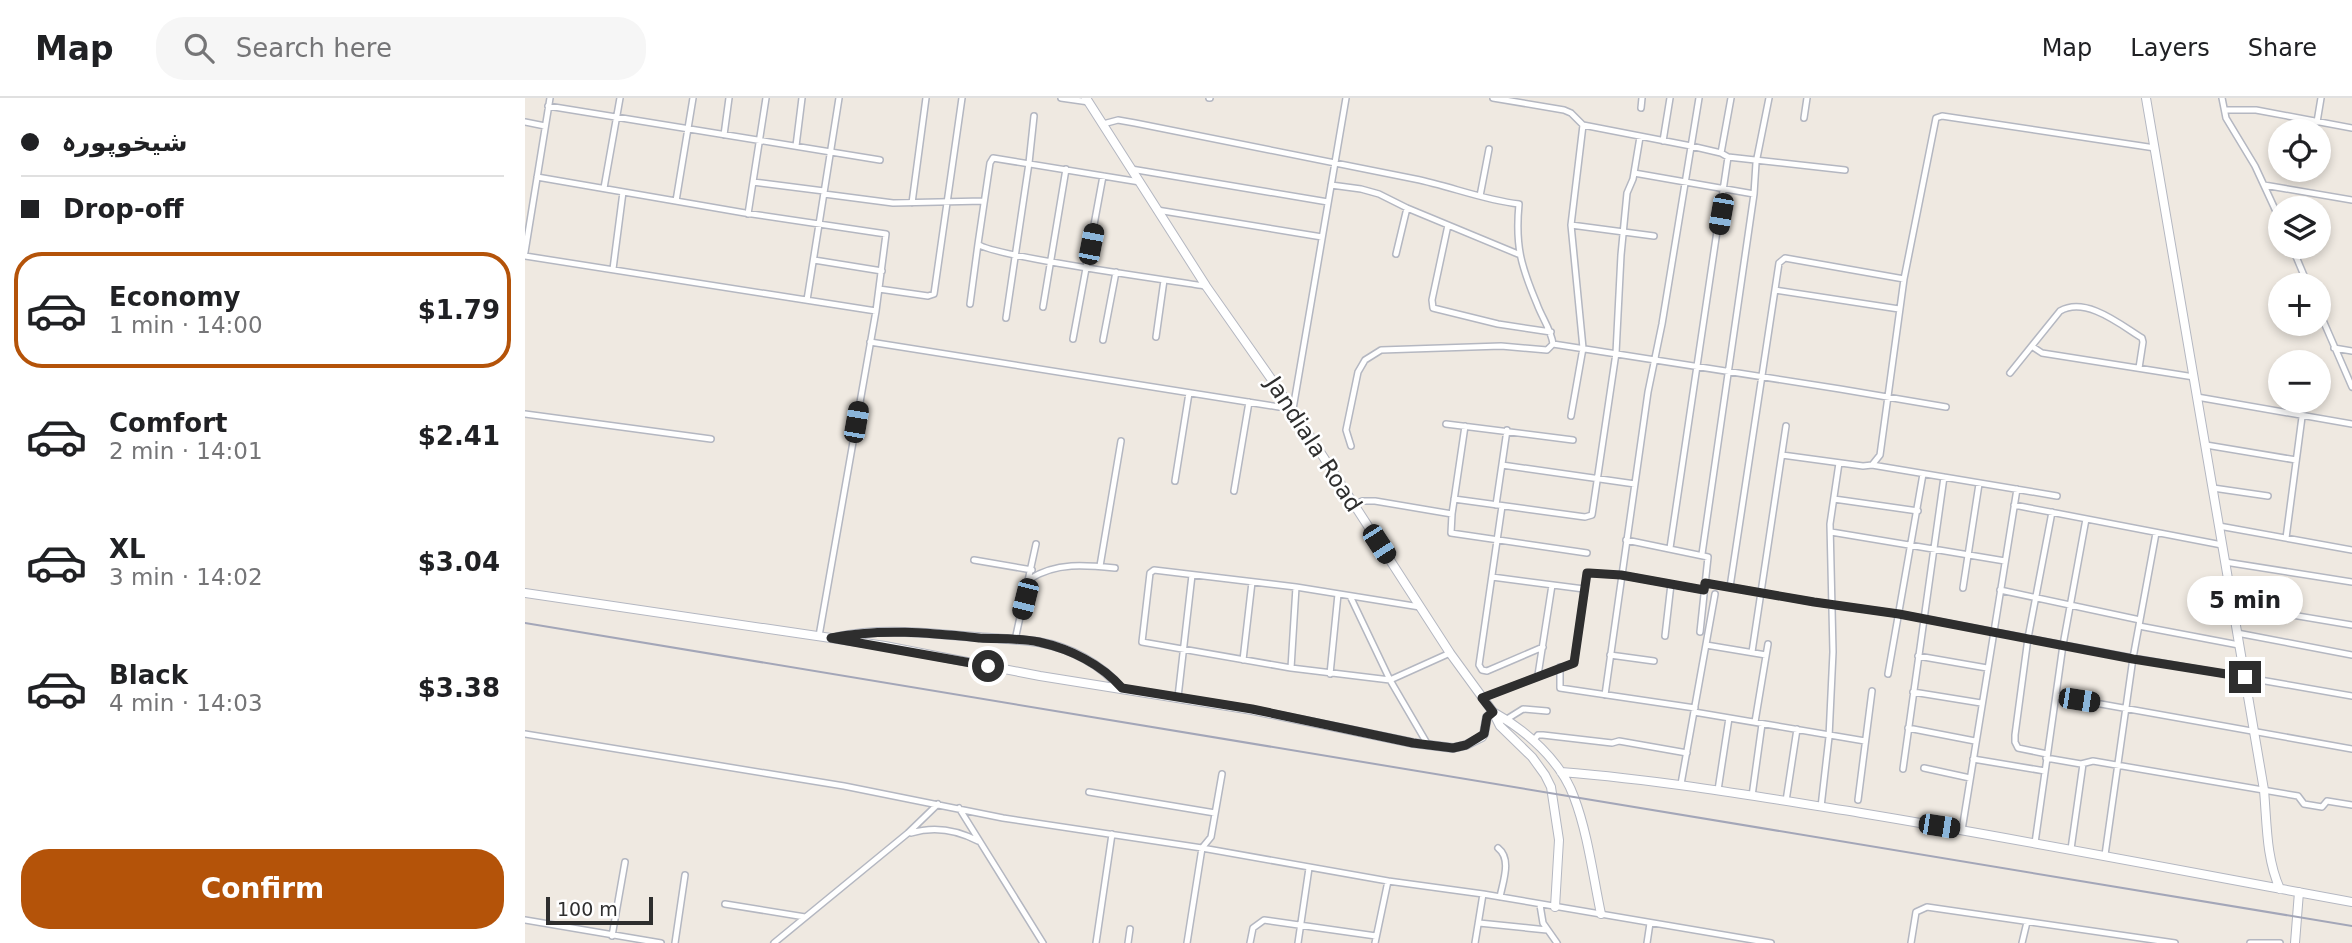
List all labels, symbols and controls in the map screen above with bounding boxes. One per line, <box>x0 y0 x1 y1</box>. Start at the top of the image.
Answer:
search box <box>156 17 646 80</box>
text: Map <box>35 29 114 68</box>
icon: search <box>180 29 218 67</box>
text: Search here <box>236 33 392 63</box>
text: Map <box>2042 34 2092 62</box>
text: Layers <box>2130 34 2210 62</box>
text: Share <box>2248 34 2317 62</box>
map controls <box>2268 119 2331 413</box>
button: locate <box>2268 119 2331 182</box>
text: شیخوپورہ <box>63 127 188 157</box>
car <box>1708 191 1735 237</box>
text: Drop-off <box>63 194 184 224</box>
button: layers <box>2268 196 2331 259</box>
car <box>1077 221 1106 267</box>
button: + <box>2268 273 2331 336</box>
icon: car <box>25 279 88 342</box>
text: Economy <box>109 282 240 312</box>
text: $1.79 <box>418 295 500 325</box>
text: 1 min · 14:00 <box>109 312 263 338</box>
button: − <box>2268 350 2331 413</box>
street label: Jandiala Road <box>1260 370 1367 517</box>
car <box>843 399 870 445</box>
icon: car <box>25 405 88 468</box>
text: Comfort <box>109 408 227 438</box>
text: $2.41 <box>418 421 500 451</box>
text: 2 min · 14:01 <box>109 438 263 464</box>
car <box>1359 521 1400 567</box>
icon: car <box>25 531 88 594</box>
text: XL <box>109 534 146 564</box>
text: $3.04 <box>418 547 500 577</box>
text: 3 min · 14:02 <box>109 564 263 590</box>
callout: 5 min <box>2187 575 2303 624</box>
car <box>1010 576 1041 622</box>
text: 5 min <box>2209 587 2281 613</box>
route start <box>972 650 1004 682</box>
icon: car <box>25 657 88 720</box>
text: Black <box>109 660 188 690</box>
route end <box>2229 661 2261 693</box>
text: $3.38 <box>418 673 500 703</box>
car <box>2057 686 2102 714</box>
text: 4 min · 14:03 <box>109 690 263 716</box>
car <box>1917 812 1962 840</box>
button: Confirm <box>21 849 504 929</box>
scale bar <box>546 894 653 926</box>
text: 100 m <box>557 898 618 920</box>

